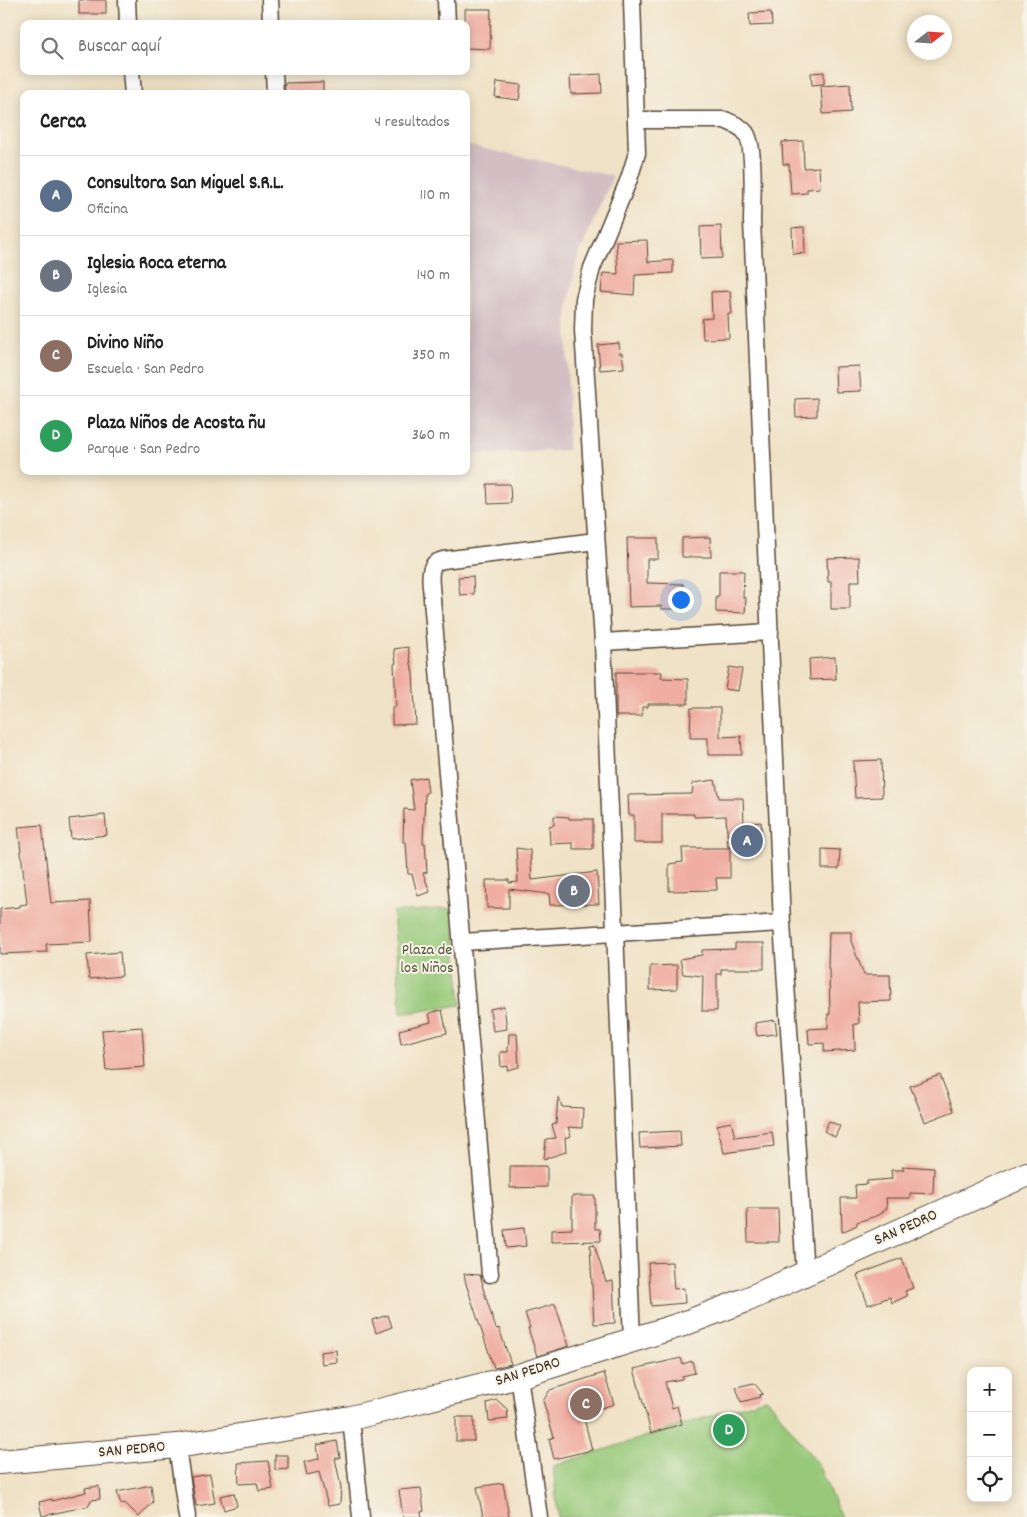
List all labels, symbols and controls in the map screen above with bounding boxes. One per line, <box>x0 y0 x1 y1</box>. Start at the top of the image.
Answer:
north arrow <box>907 15 952 60</box>
search box <box>20 20 470 75</box>
icon: search <box>38 34 66 62</box>
text: Buscar aquí <box>78 34 160 61</box>
text: Cerca <box>40 108 86 138</box>
text: 4 resultados <box>375 111 450 134</box>
text: Consultora San Miguel S.R.L. <box>87 171 284 198</box>
text: A <box>52 184 60 207</box>
text: 110 m <box>420 184 450 207</box>
text: Oficina <box>87 198 128 221</box>
text: Iglesia Roca eterna <box>87 251 226 278</box>
text: B <box>52 264 60 287</box>
text: 140 m <box>416 264 450 287</box>
text: Iglesia <box>87 278 127 301</box>
text: Divino Niño <box>87 331 163 358</box>
text: C <box>52 344 60 367</box>
text: 350 m <box>412 344 450 367</box>
text: Escuela · San Pedro <box>87 358 204 381</box>
text: Plaza Niños de Acosta ñu <box>87 411 265 438</box>
text: D <box>52 424 60 447</box>
text: 360 m <box>412 424 450 447</box>
text: Parque · San Pedro <box>87 438 200 461</box>
your location <box>668 587 694 613</box>
pin: A <box>731 822 763 860</box>
pin: B <box>558 872 590 910</box>
park label: Plaza de los Niños <box>400 939 454 980</box>
street label: SAN PEDRO <box>871 1204 941 1252</box>
street label: SAN PEDRO <box>493 1351 563 1393</box>
map controls <box>967 1367 1012 1502</box>
button: + <box>967 1367 1012 1412</box>
pin: C <box>570 1385 602 1423</box>
pin: D <box>713 1411 745 1449</box>
button: − <box>967 1412 1012 1457</box>
street label: SAN PEDRO <box>98 1436 166 1464</box>
button: locate <box>967 1457 1012 1502</box>

